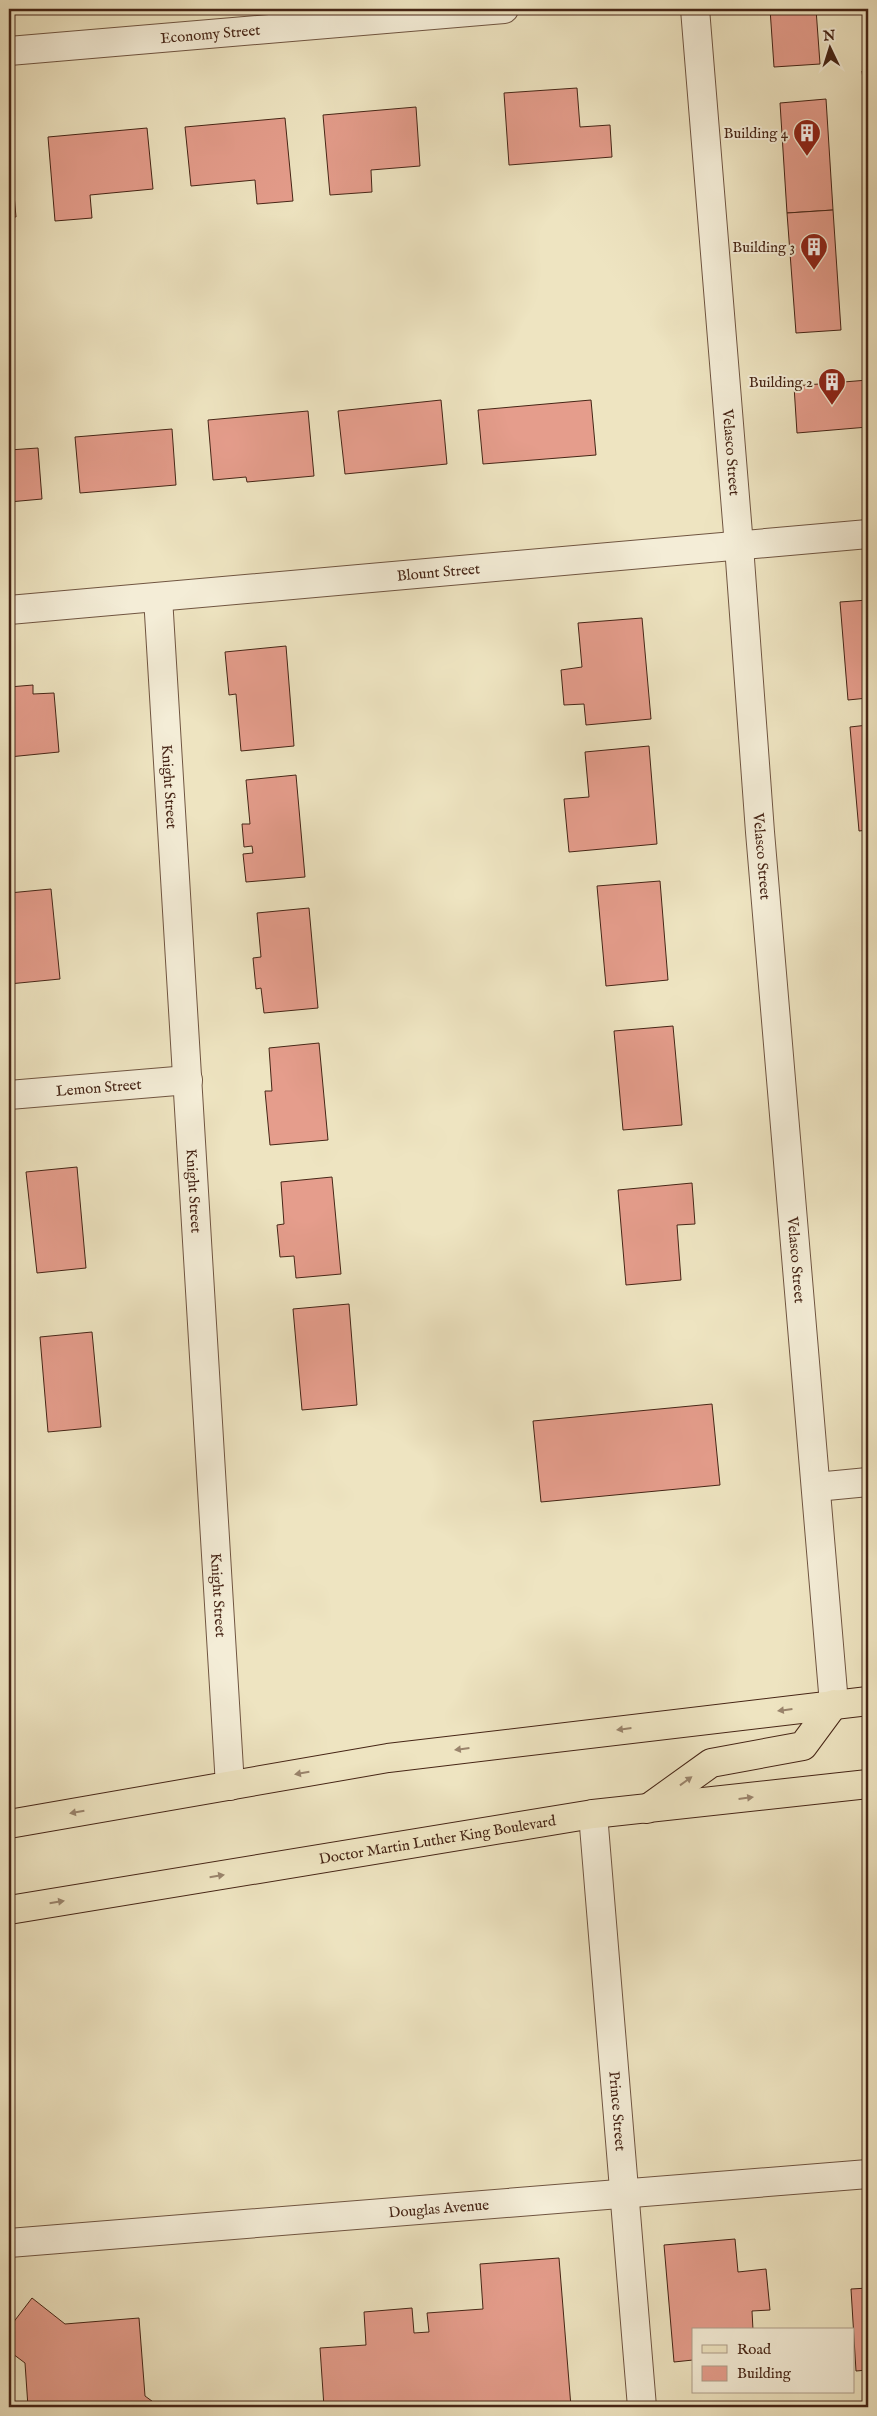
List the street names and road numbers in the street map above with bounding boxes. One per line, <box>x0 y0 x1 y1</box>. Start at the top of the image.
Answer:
street label: Economy Street <box>159 21 261 48</box>
street label: Velasco Street <box>718 407 744 497</box>
street label: Blount Street <box>396 559 481 586</box>
street label: Knight Street <box>157 744 181 830</box>
street label: Velasco Street <box>749 811 775 901</box>
street label: Lemon Street <box>55 1075 142 1101</box>
street label: Knight Street <box>181 1148 206 1234</box>
street label: Velasco Street <box>783 1215 809 1304</box>
street label: Knight Street <box>206 1552 230 1638</box>
street label: Doctor Martin Luther King Boulevard <box>317 1811 558 1869</box>
street label: Prince Street <box>604 2070 630 2152</box>
street label: Douglas Avenue <box>388 2195 490 2223</box>

